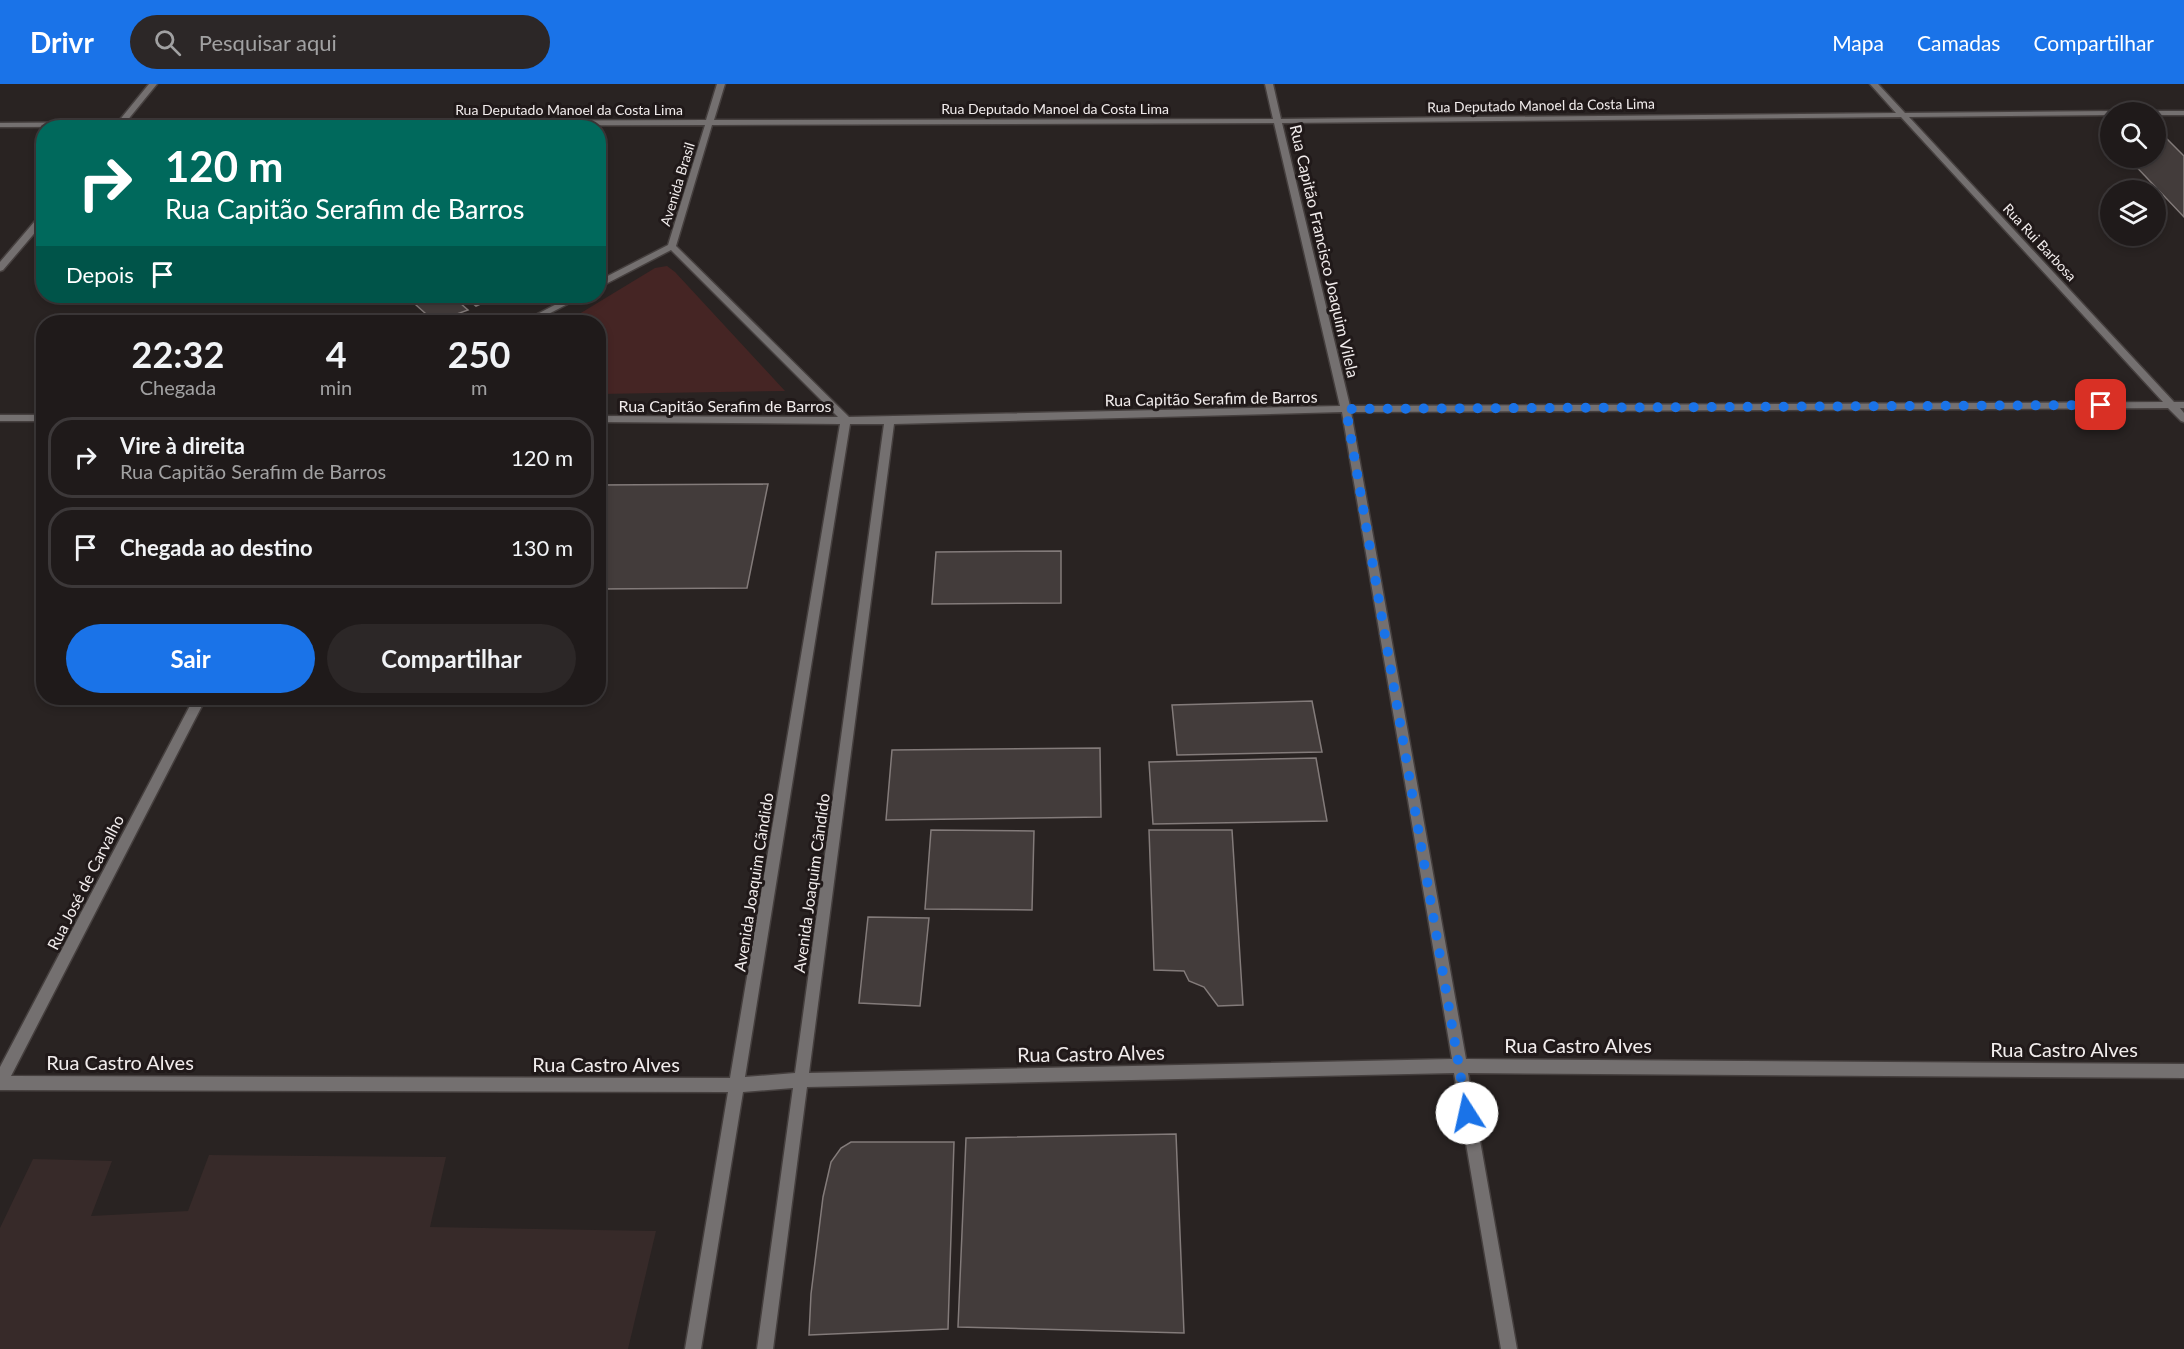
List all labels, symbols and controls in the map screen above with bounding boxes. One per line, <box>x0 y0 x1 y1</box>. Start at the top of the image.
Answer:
search box <box>130 15 550 69</box>
text: Drivr <box>30 25 94 59</box>
icon: search <box>151 26 184 59</box>
text: Pesquisar aqui <box>199 29 337 56</box>
text: Mapa <box>1832 30 1884 55</box>
text: Camadas <box>1917 30 2000 55</box>
text: Compartilhar <box>2033 30 2154 55</box>
street label: Rua Deputado Manoel da Costa Lima <box>1427 95 1655 115</box>
street label: Rua Deputado Manoel da Costa Lima <box>941 100 1169 117</box>
street label: Rua Deputado Manoel da Costa Lima <box>455 101 683 118</box>
map controls <box>2100 102 2166 246</box>
button: search <box>2100 102 2166 168</box>
street label: Rua Capitão Francisco Joaquim Vilela <box>1287 123 1363 379</box>
street label: Avenida Brasil <box>656 140 698 228</box>
text: 120 m <box>165 141 283 191</box>
icon: right <box>66 144 144 222</box>
button: layers <box>2100 180 2166 246</box>
text: Rua Capitão Serafim de Barros <box>165 192 524 225</box>
street label: Rua Rui Barbosa <box>2000 200 2080 284</box>
icon: arrive <box>146 258 179 291</box>
text: Depois <box>66 261 134 288</box>
text: 22:32 <box>132 332 224 376</box>
text: 4 <box>326 332 347 376</box>
text: 250 <box>448 332 510 376</box>
text: Chegada <box>140 375 216 399</box>
text: min <box>320 375 352 399</box>
text: m <box>471 375 487 399</box>
pin <box>2075 379 2126 430</box>
street label: Rua Capitão Serafim de Barros <box>1104 387 1318 409</box>
icon: arrive <box>2084 388 2117 421</box>
street label: Rua Capitão Serafim de Barros <box>619 396 832 415</box>
text: Vire à direita <box>120 432 245 459</box>
icon: right <box>69 441 102 474</box>
text: 120 m <box>511 444 573 471</box>
text: Rua Capitão Serafim de Barros <box>120 459 386 483</box>
icon: arrive <box>69 531 102 564</box>
text: Chegada ao destino <box>120 534 313 561</box>
text: 130 m <box>511 534 573 561</box>
button: Sair <box>66 624 315 693</box>
button: Compartilhar <box>327 624 576 693</box>
street label: Avenida Joaquim Cãndido <box>729 791 777 973</box>
street label: Avenida Joaquim Cândido <box>789 792 833 974</box>
street label: Rua José de Carvalho <box>43 811 127 953</box>
street label: Rua Castro Alves <box>1504 1033 1652 1057</box>
street label: Rua Castro Alves <box>1990 1037 2138 1061</box>
street label: Rua Castro Alves <box>1017 1040 1165 1066</box>
street label: Rua Castro Alves <box>46 1050 194 1074</box>
street label: Rua Castro Alves <box>532 1052 680 1076</box>
position arrow <box>1435 1081 1499 1145</box>

